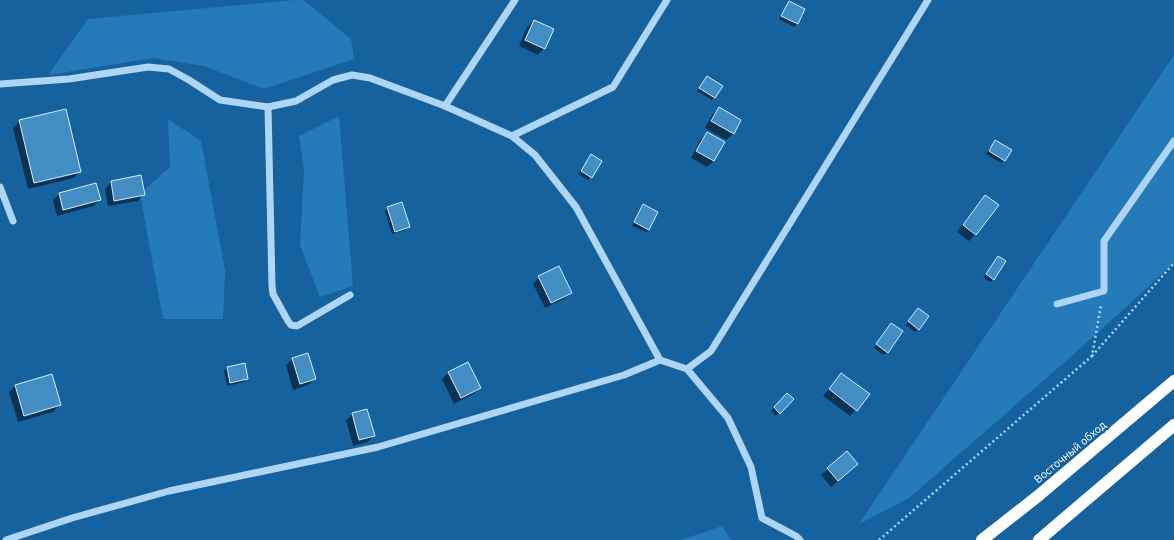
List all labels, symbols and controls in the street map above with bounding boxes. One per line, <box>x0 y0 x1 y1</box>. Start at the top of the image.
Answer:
street label: Восточный обход <box>1031 417 1109 486</box>

